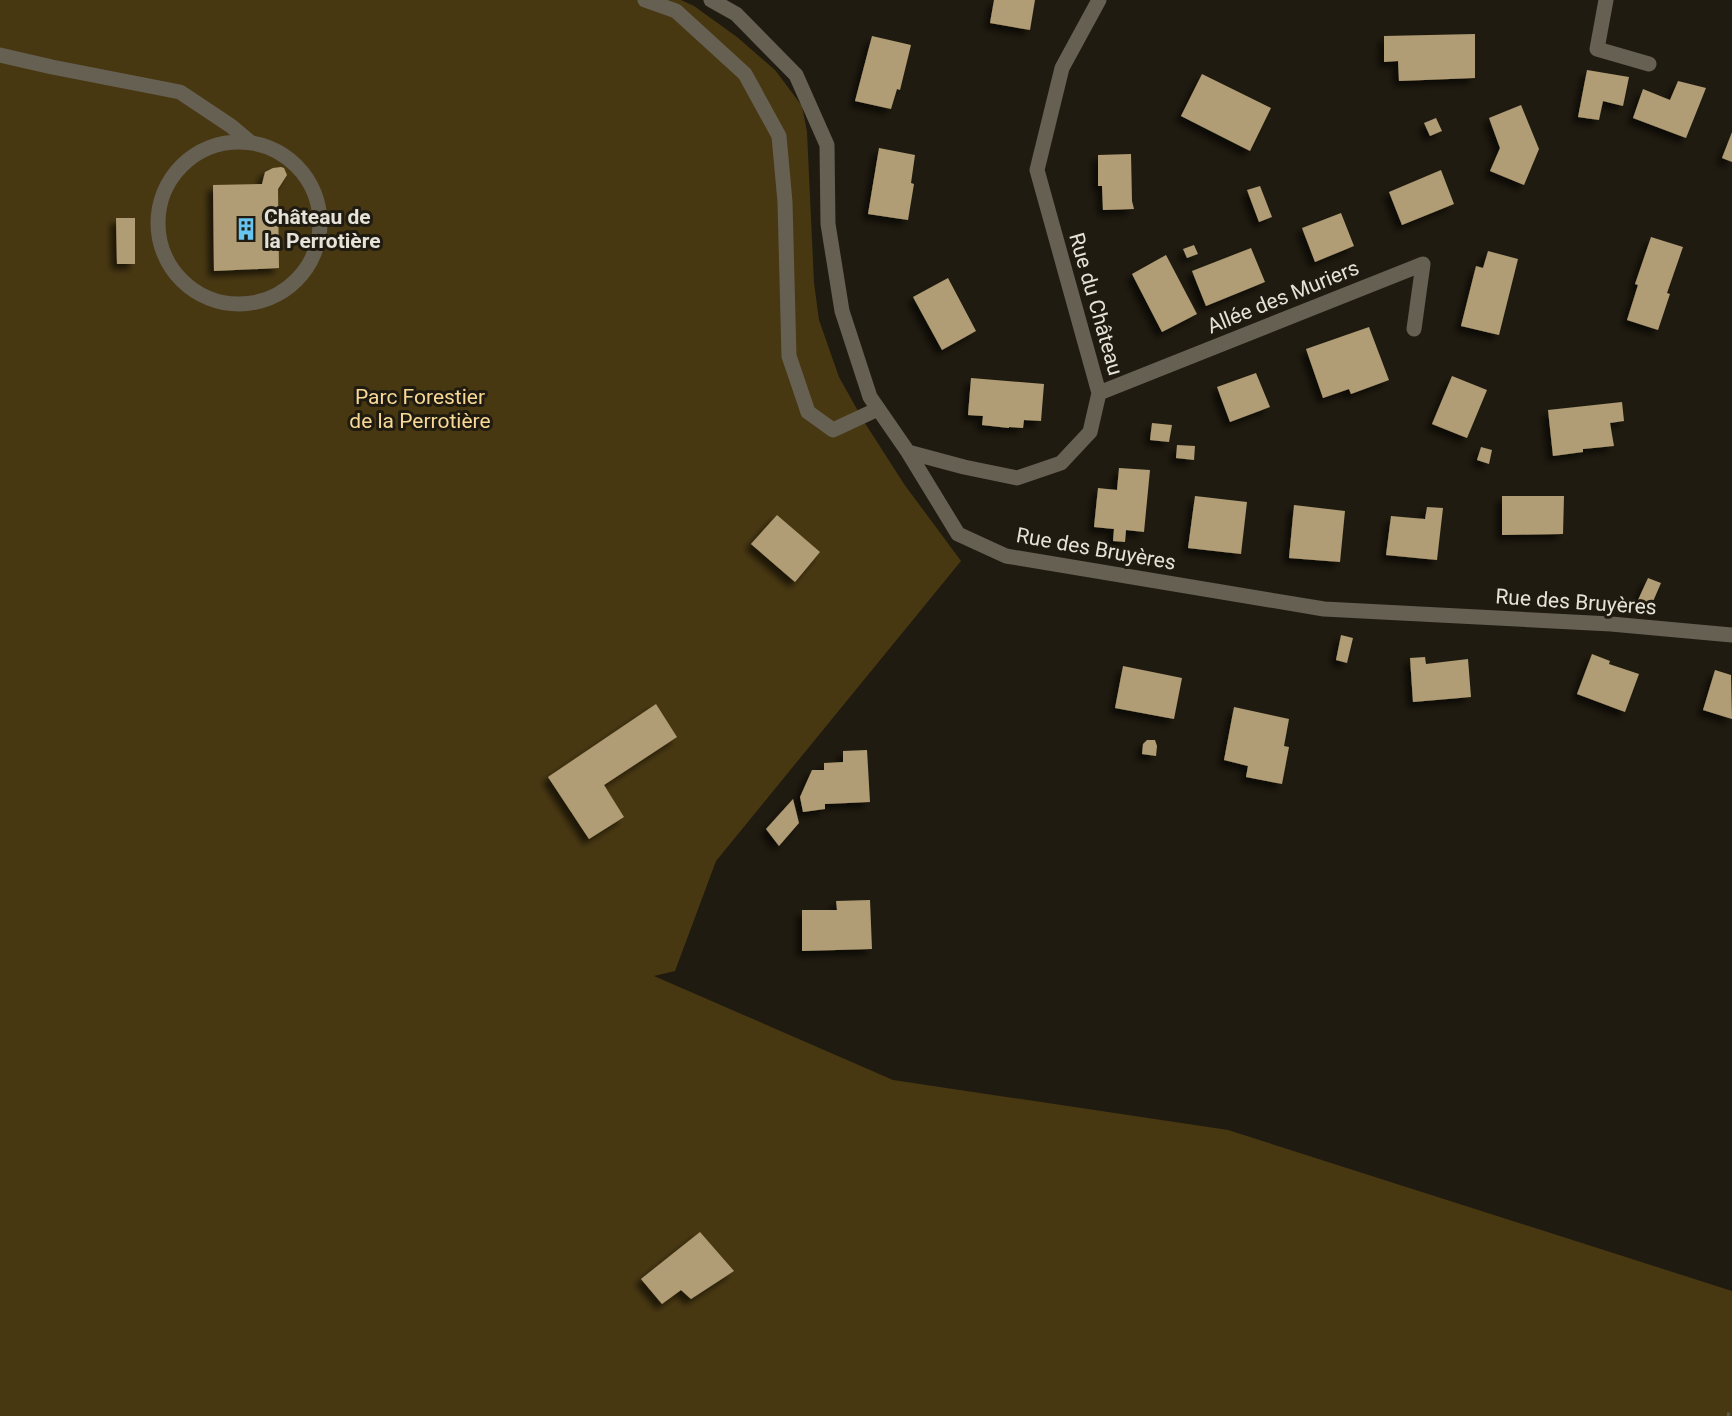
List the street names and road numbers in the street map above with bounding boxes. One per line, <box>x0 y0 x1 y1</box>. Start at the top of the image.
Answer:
street label: Rue du Château <box>1064 230 1128 378</box>
street label: Allée des Muriers <box>1204 256 1362 338</box>
street label: Rue des Bruyères <box>1014 523 1178 575</box>
street label: Rue des Bruyères <box>1495 584 1657 620</box>

